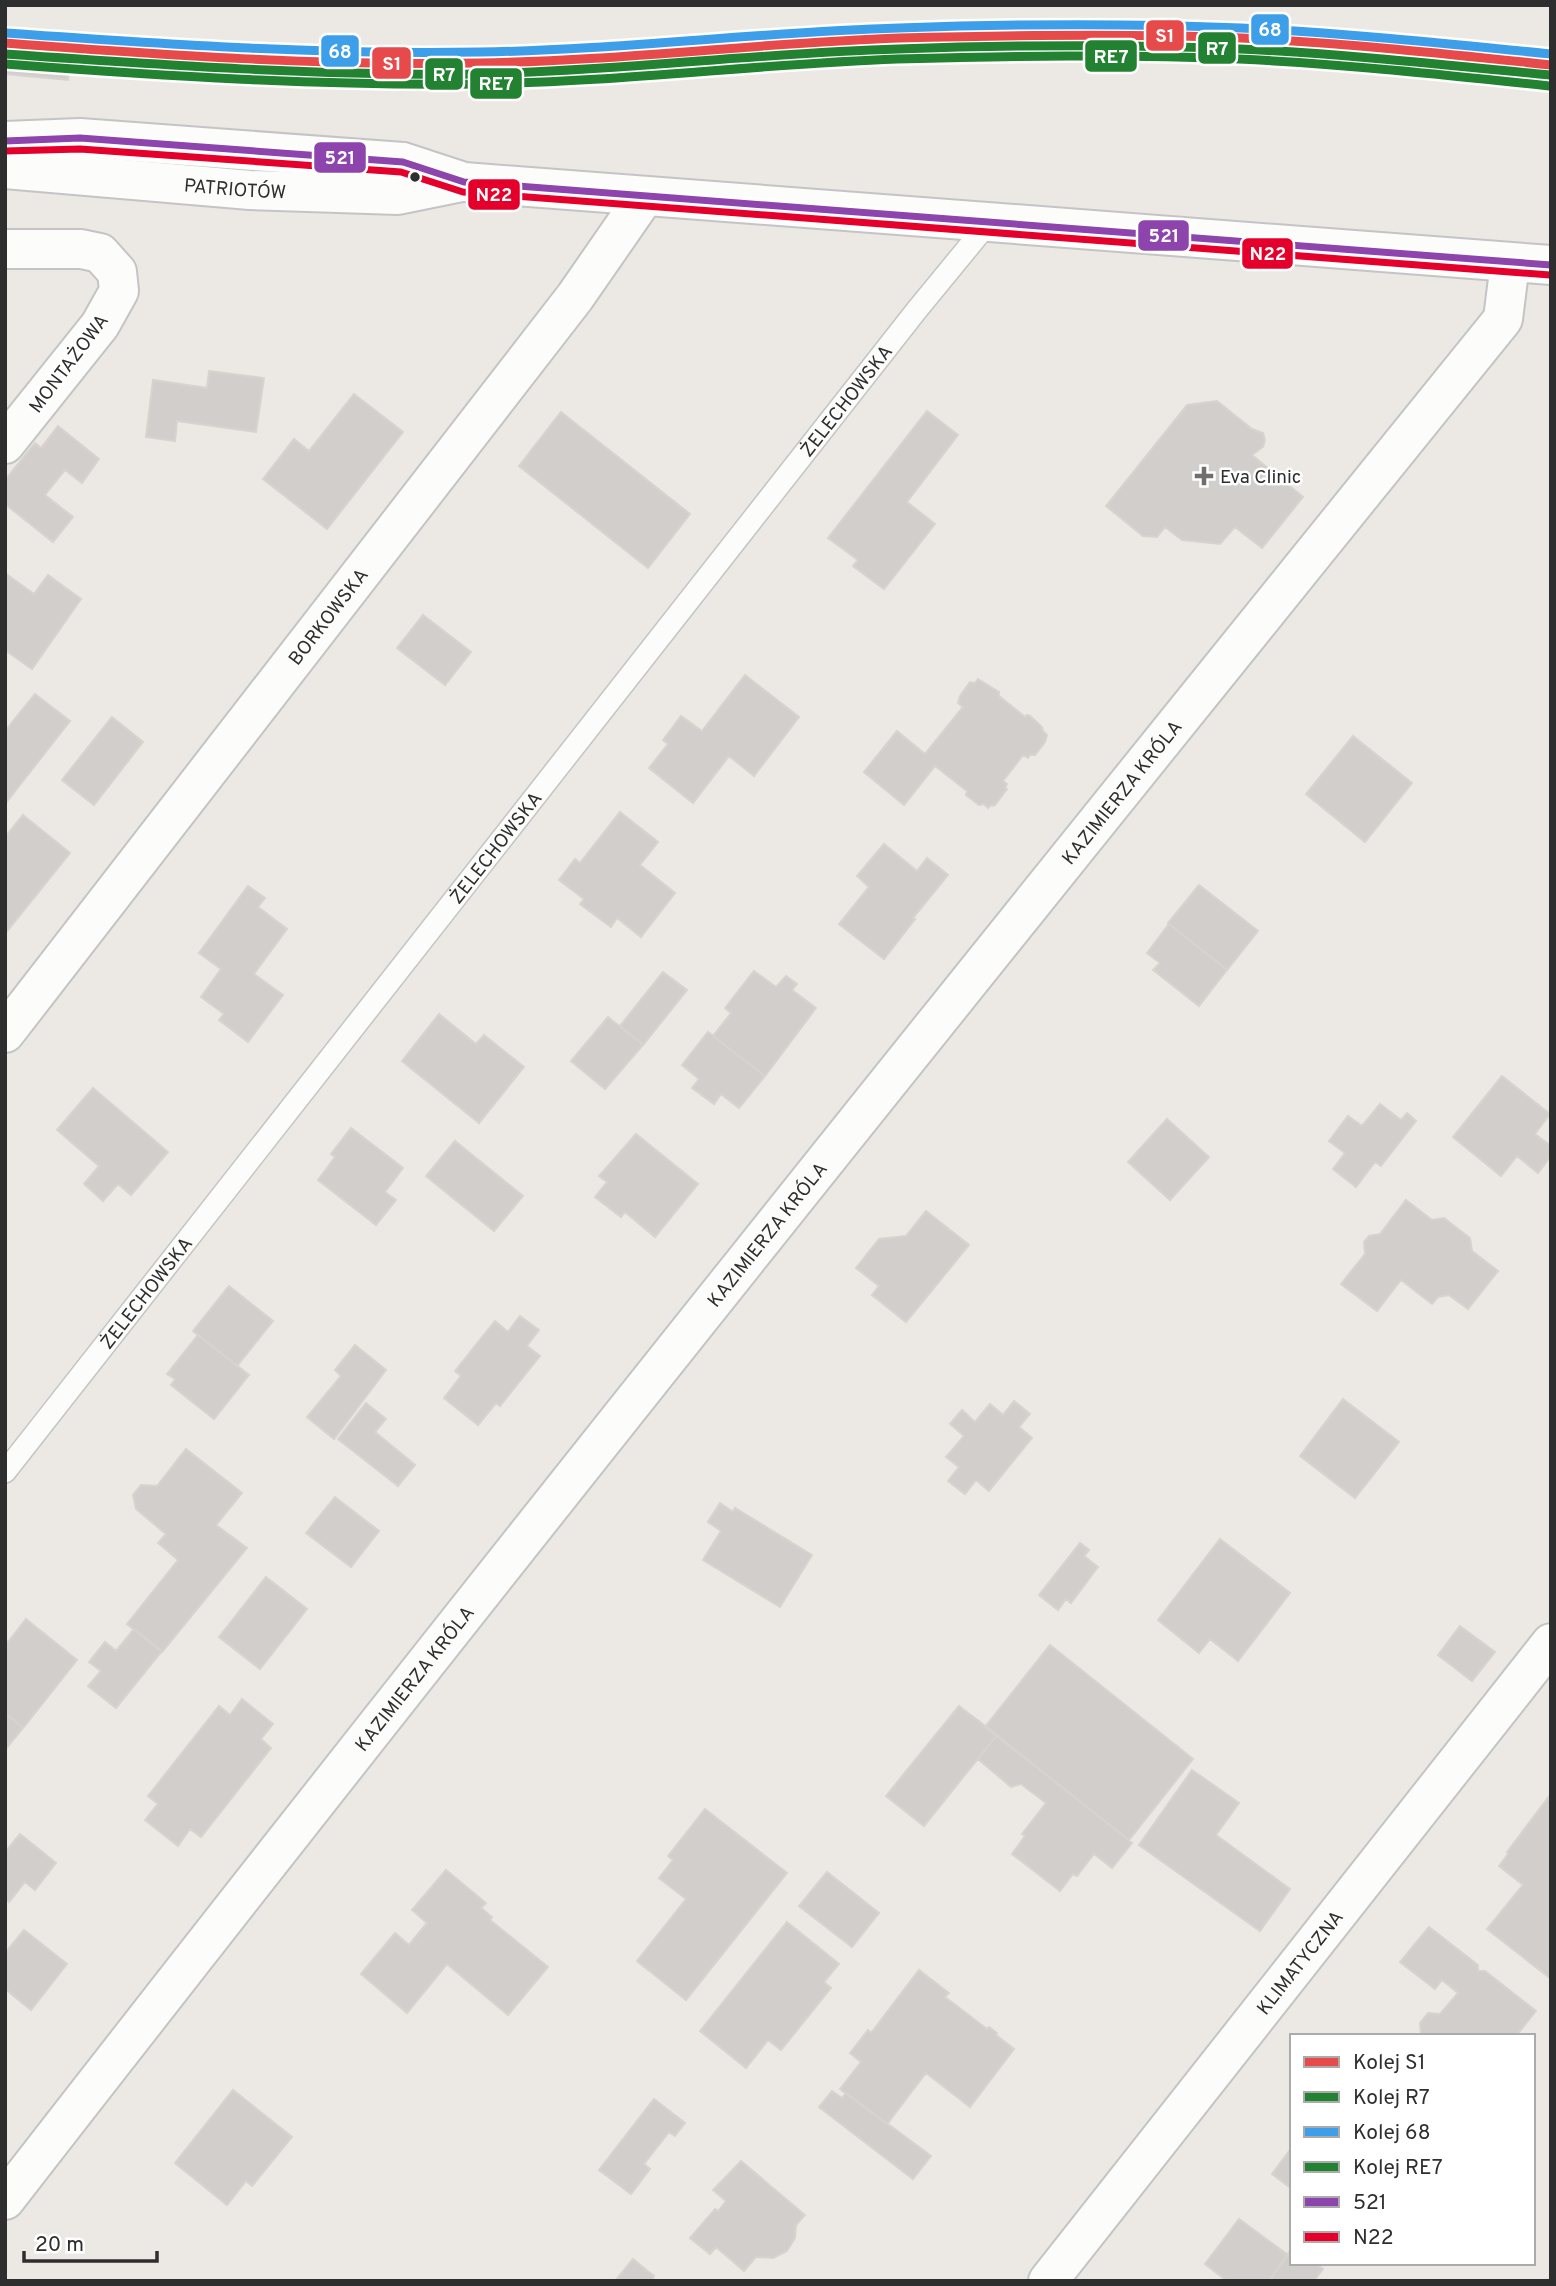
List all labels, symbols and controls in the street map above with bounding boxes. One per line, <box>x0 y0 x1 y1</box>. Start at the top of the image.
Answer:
line badge: 68 <box>1250 13 1290 46</box>
line badge: S1 <box>1145 19 1185 52</box>
text: 68 <box>1258 19 1282 43</box>
text: S1 <box>1155 25 1175 49</box>
line badge: R7 <box>1197 31 1237 65</box>
line badge: 68 <box>320 34 360 68</box>
text: R7 <box>1205 38 1229 62</box>
line badge: RE7 <box>1084 39 1138 73</box>
text: 68 <box>328 41 352 65</box>
line badge: S1 <box>371 46 412 80</box>
text: RE7 <box>1093 46 1129 70</box>
text: S1 <box>382 53 402 77</box>
line badge: R7 <box>424 57 464 91</box>
text: R7 <box>432 64 456 88</box>
line badge: RE7 <box>469 67 523 100</box>
text: RE7 <box>478 73 514 97</box>
line badge: 521 <box>313 141 367 174</box>
text: 521 <box>325 147 355 171</box>
unlabelled marker <box>408 170 422 184</box>
street label: PATRIOTÓW <box>183 174 287 205</box>
line badge: N22 <box>467 178 521 211</box>
text: N22 <box>476 184 512 208</box>
line badge: 521 <box>1137 219 1190 252</box>
text: 521 <box>1149 225 1179 249</box>
line badge: N22 <box>1241 237 1294 270</box>
text: N22 <box>1250 243 1286 267</box>
street label: MONTAŻOWA <box>24 309 115 418</box>
street label: ŻELECHOWSKA <box>795 341 899 463</box>
marker: Eva Clinic <box>1194 466 1214 486</box>
place label: Eva Clinic <box>1220 466 1301 490</box>
street label: BORKOWSKA <box>284 564 374 671</box>
street label: KAZIMIERZA KRÓLA <box>1058 716 1188 870</box>
street label: ŻELECHOWSKA <box>444 788 548 910</box>
street label: KAZIMIERZA KRÓLA <box>703 1158 833 1313</box>
street label: ŻELECHOWSKA <box>95 1233 199 1355</box>
street label: KAZIMIERZA KRÓLA <box>351 1602 480 1757</box>
street label: KLIMATYCZNA <box>1252 1906 1350 2020</box>
legend <box>1290 2034 1535 2265</box>
text: Kolej S1 <box>1353 2050 1426 2077</box>
text: Kolej R7 <box>1353 2085 1430 2112</box>
text: Kolej 68 <box>1353 2120 1431 2147</box>
text: Kolej RE7 <box>1353 2155 1443 2182</box>
text: 521 <box>1353 2190 1387 2217</box>
scale bar <box>24 2220 158 2264</box>
text: N22 <box>1353 2225 1394 2252</box>
text: 20 m <box>35 2232 84 2259</box>

